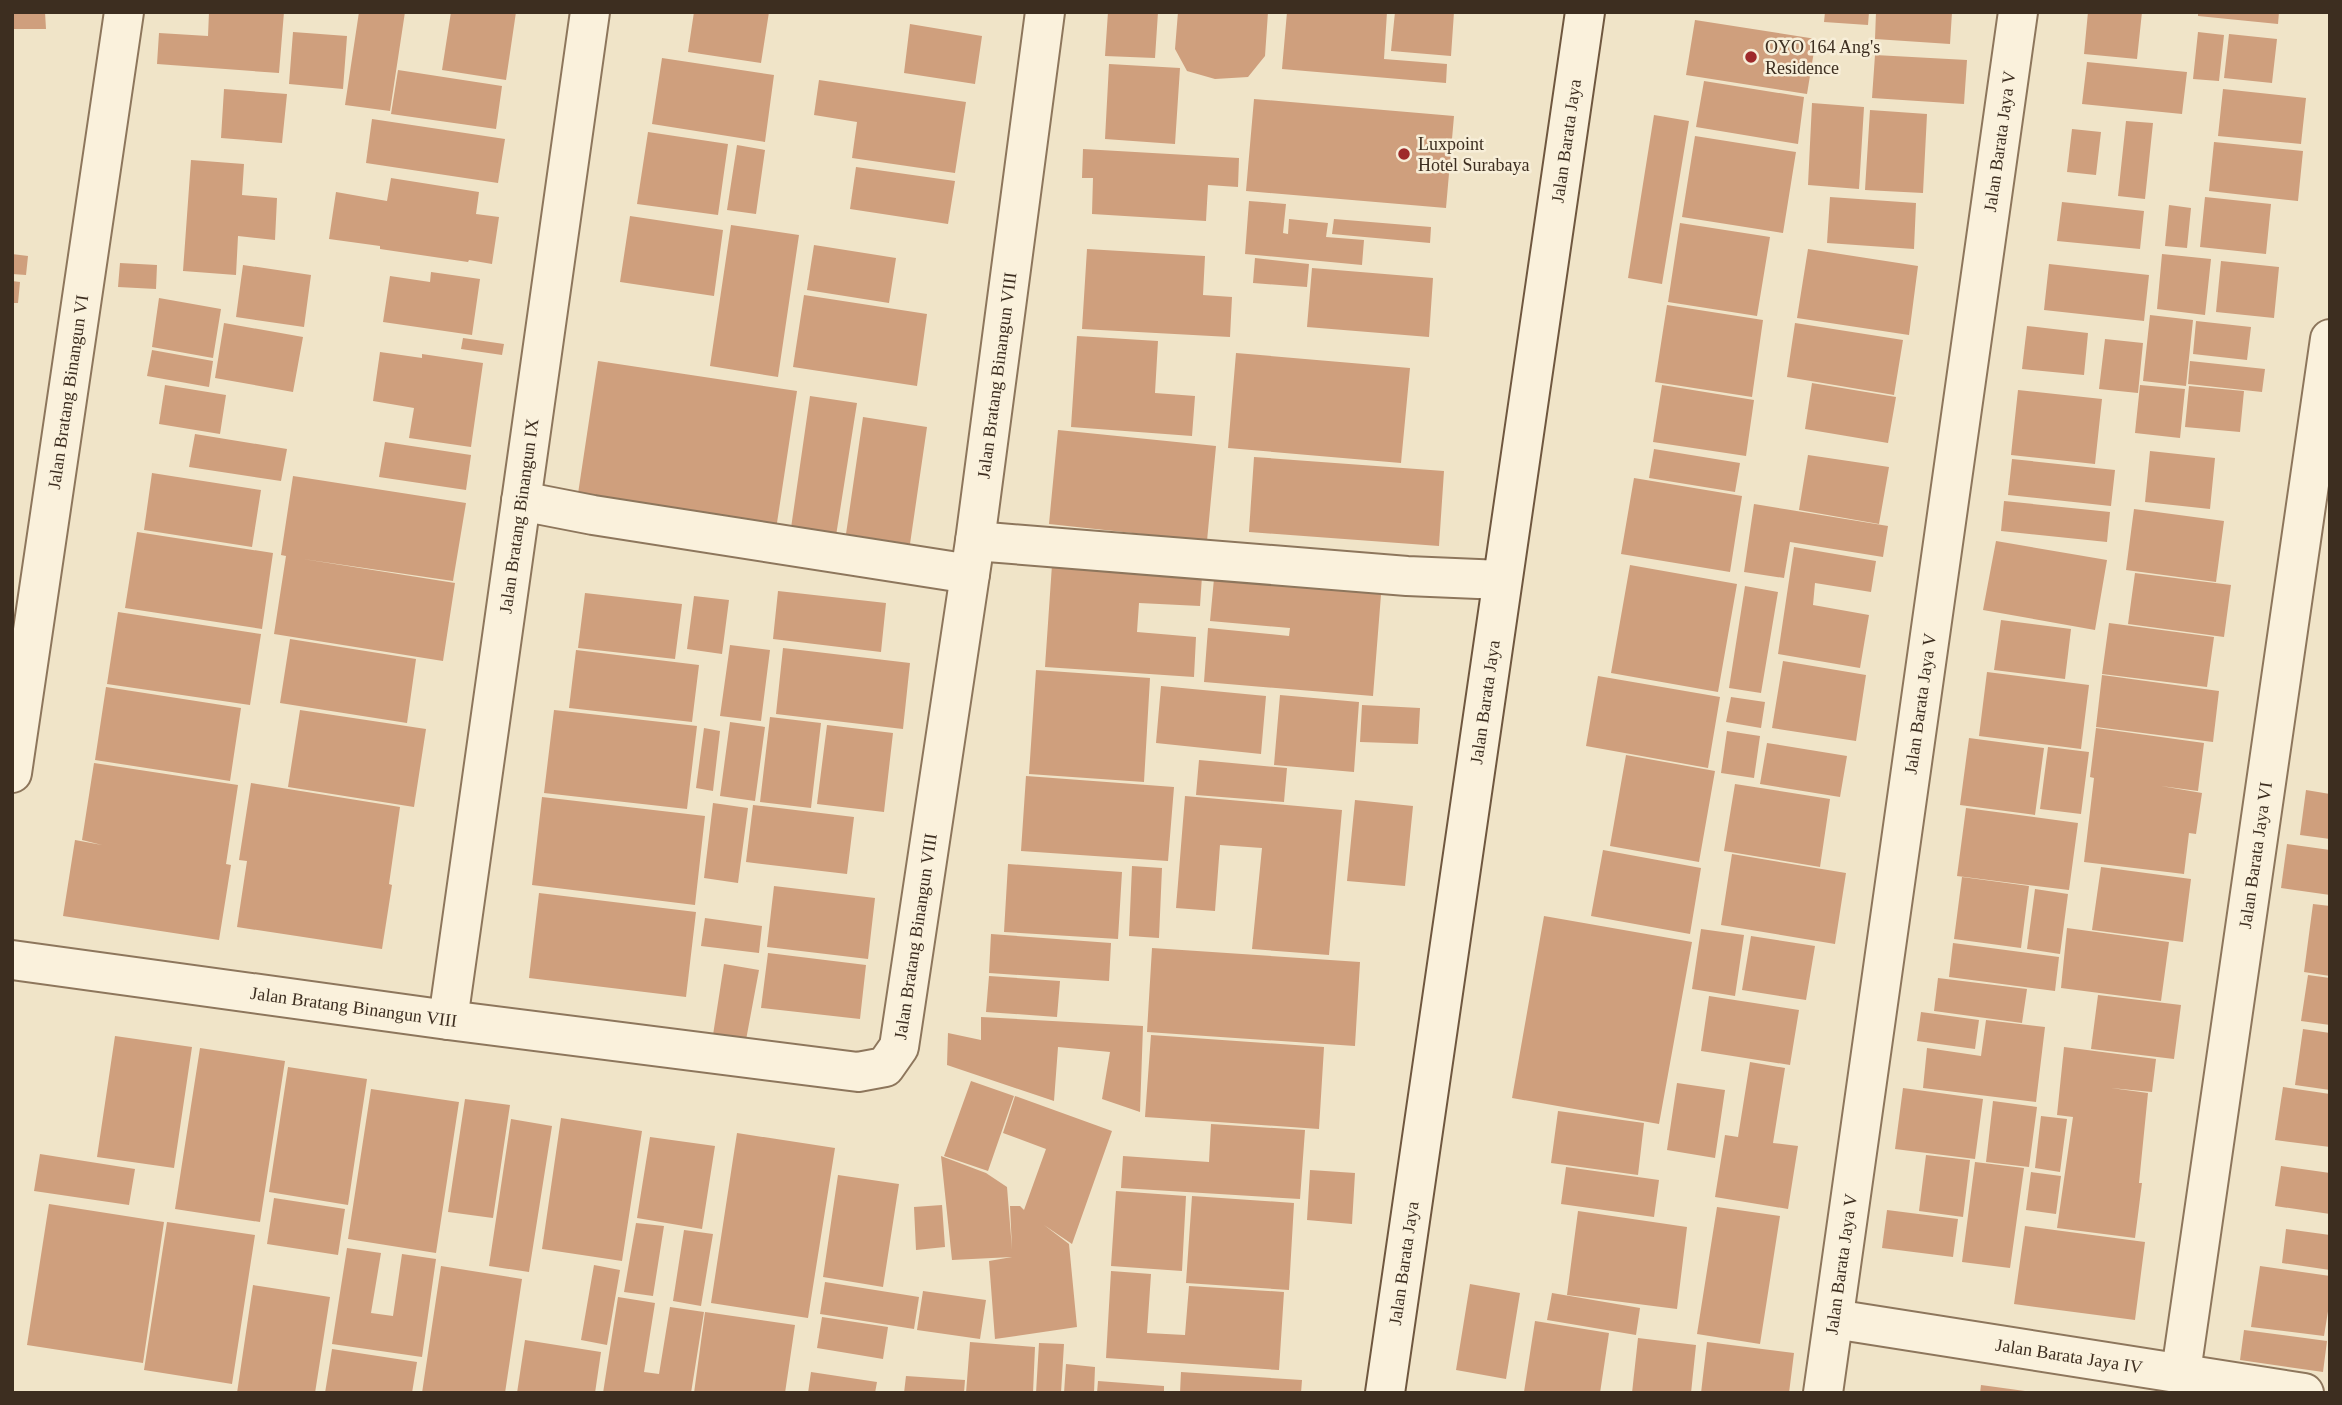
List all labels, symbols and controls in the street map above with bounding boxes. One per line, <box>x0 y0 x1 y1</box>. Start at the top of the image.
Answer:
place label: OYO 164 Ang's Residence <box>1765 37 1880 78</box>
marker: OYO 164 Ang's Residence <box>1743 49 1759 65</box>
street label: Jalan Barata Jaya V <box>1980 70 2020 213</box>
street label: Jalan Barata Jaya <box>1547 78 1585 204</box>
place label: Luxpoint Hotel Surabaya <box>1418 134 1529 175</box>
marker: Luxpoint Hotel Surabaya <box>1396 146 1412 162</box>
street label: Jalan Bratang Binangun VIII <box>973 271 1020 480</box>
street label: Jalan Bratang Binangun VI <box>44 294 92 491</box>
street label: Jalan Bratang Binangun IX <box>495 417 543 615</box>
street label: Jalan Barata Jaya V <box>1900 632 1940 776</box>
street label: Jalan Barata Jaya <box>1466 639 1504 766</box>
street label: Jalan Barata Jaya VI <box>2235 781 2276 930</box>
street label: Jalan Bratang Binangun VIII <box>890 832 941 1041</box>
street label: Jalan Bratang Binangun VIII <box>249 983 458 1031</box>
street label: Jalan Barata Jaya V <box>1821 1192 1861 1336</box>
street label: Jalan Barata Jaya <box>1385 1200 1423 1327</box>
street label: Jalan Barata Jaya IV <box>1994 1335 2144 1377</box>

